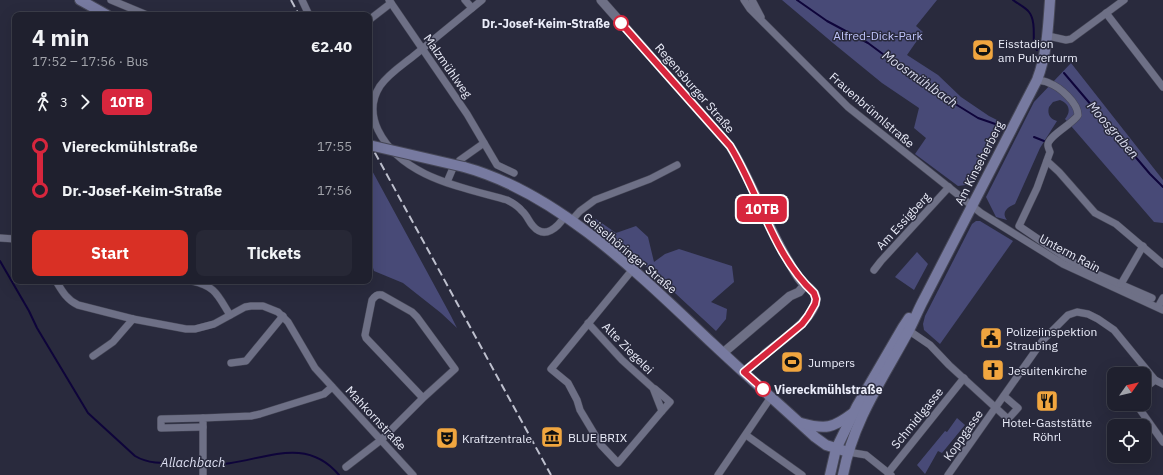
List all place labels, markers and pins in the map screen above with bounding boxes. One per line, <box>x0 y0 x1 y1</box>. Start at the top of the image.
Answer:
marker: Dr.-Josef-Keim-Straße <box>613 15 629 31</box>
place label: Dr.-Josef-Keim-Straße <box>482 16 610 31</box>
place label: Eisstadion am Pulverturm <box>998 36 1078 65</box>
sports icon: Eisstadion am Pulverturm <box>970 37 996 63</box>
place label: Polizeiinspektion Straubing <box>1006 324 1097 353</box>
public building icon: Polizeiinspektion Straubing <box>978 325 1004 351</box>
sports icon: Jumpers <box>779 349 805 375</box>
place label: Jumpers <box>808 355 855 370</box>
church icon: Jesuitenkirche <box>980 357 1006 383</box>
place label: Jesuitenkirche <box>1008 363 1087 378</box>
marker: Viereckmühlstraße <box>755 381 771 397</box>
place label: Viereckmühlstraße <box>774 382 883 397</box>
restaurant icon: Hotel-Gaststätte Röhrl <box>1034 388 1060 414</box>
place label: Hotel-Gaststätte Röhrl <box>1002 415 1092 444</box>
museum icon: BLUE BRIX <box>539 424 565 450</box>
theatre icon: Kraftzentrale <box>434 425 460 451</box>
place label: BLUE BRIX <box>568 430 628 445</box>
place label: Kraftzentrale <box>462 431 532 446</box>

